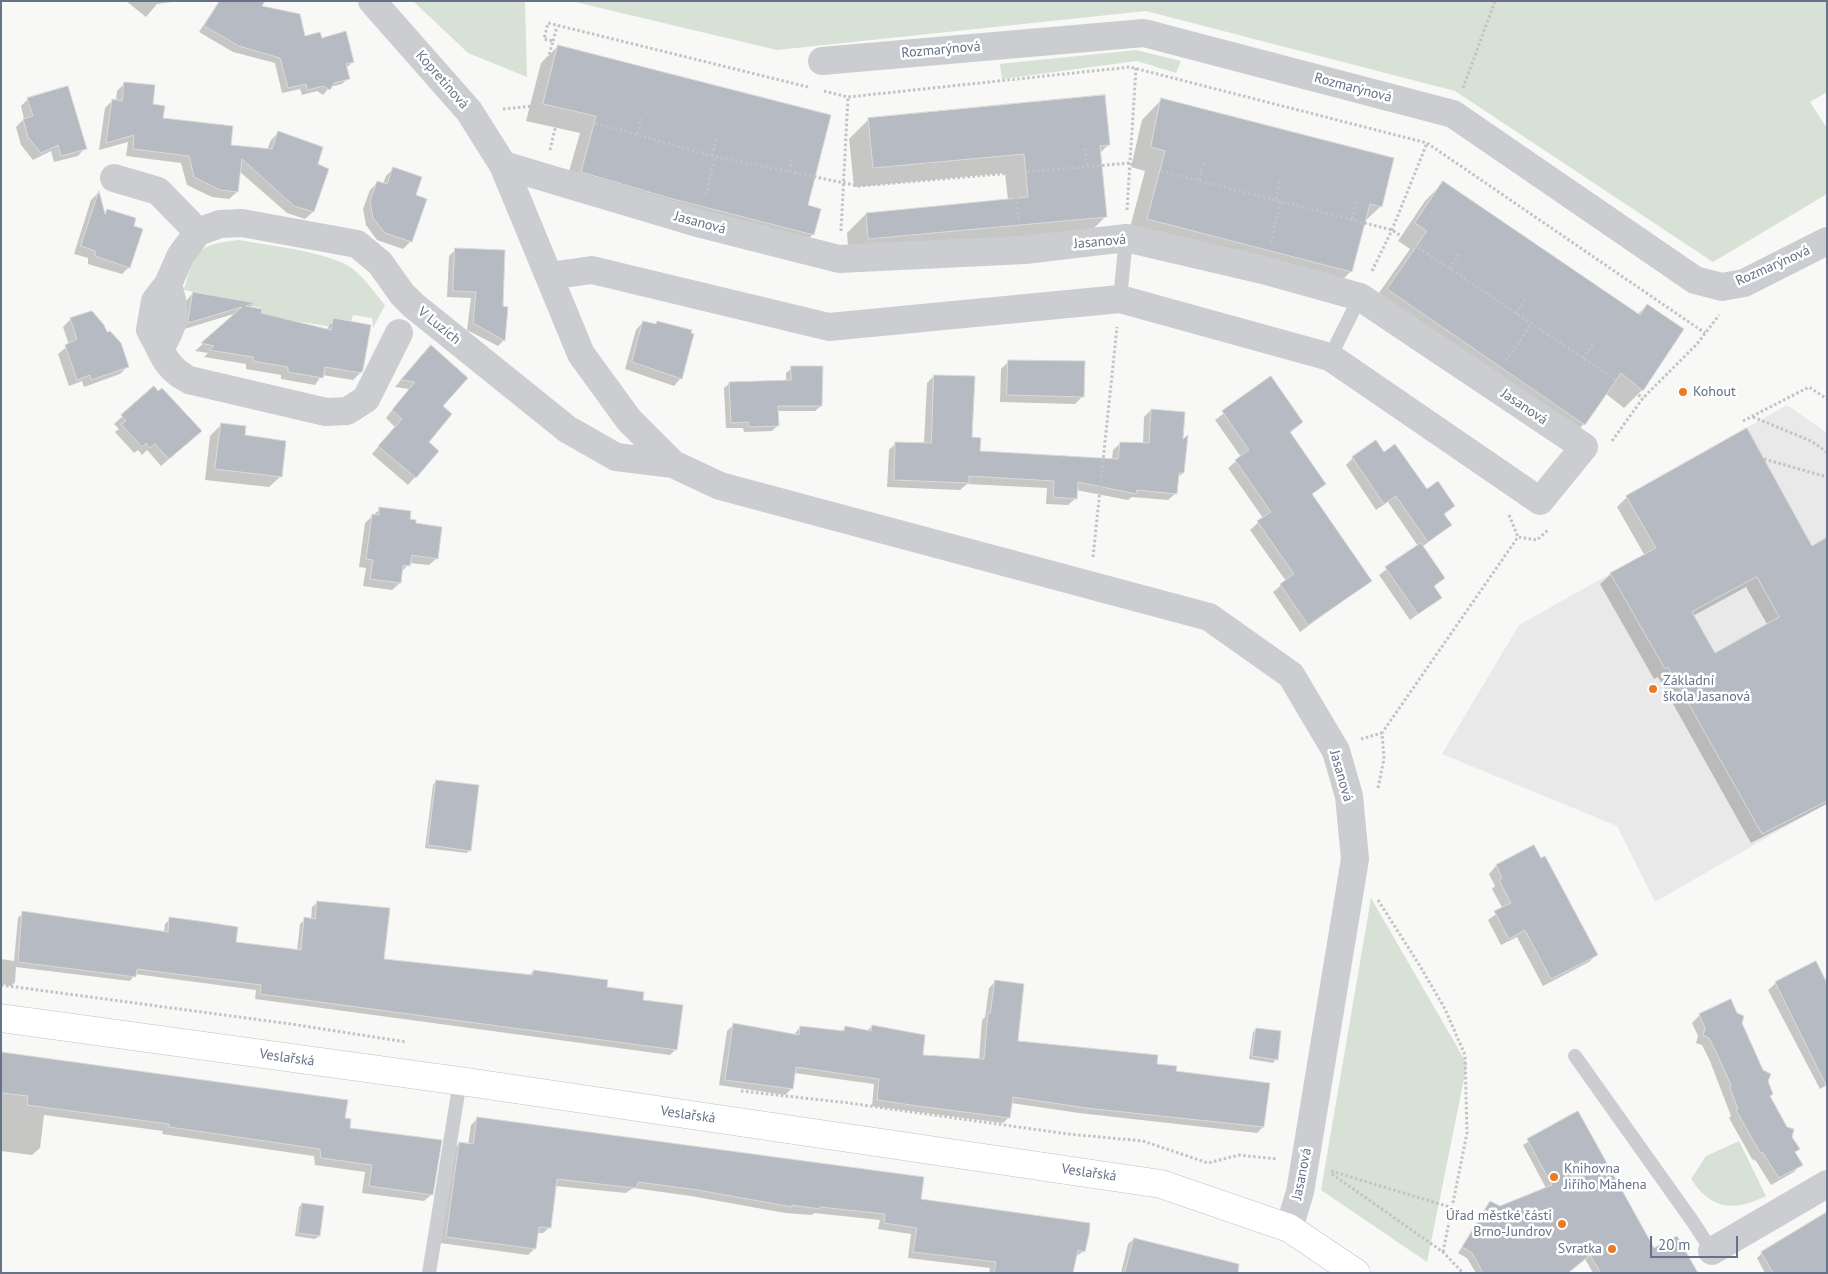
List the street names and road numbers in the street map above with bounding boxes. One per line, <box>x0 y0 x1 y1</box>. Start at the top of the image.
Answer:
street label: Rozmarýnová <box>901 38 981 62</box>
street label: Kopretinová <box>412 47 472 113</box>
street label: Rozmarýnová <box>1312 70 1394 106</box>
street label: Jasanová <box>672 208 728 238</box>
street label: Jasanová <box>1073 231 1127 253</box>
street label: Rozmarýnová <box>1733 242 1813 290</box>
street label: V Luzích <box>414 304 464 348</box>
street label: Jasanová <box>1498 385 1550 429</box>
street label: Jasanová <box>1326 748 1356 804</box>
street label: Veslařská <box>258 1046 316 1070</box>
street label: Veslařská <box>659 1103 717 1127</box>
street label: Jasanová <box>1289 1147 1315 1201</box>
street label: Veslařská <box>1060 1161 1118 1185</box>

